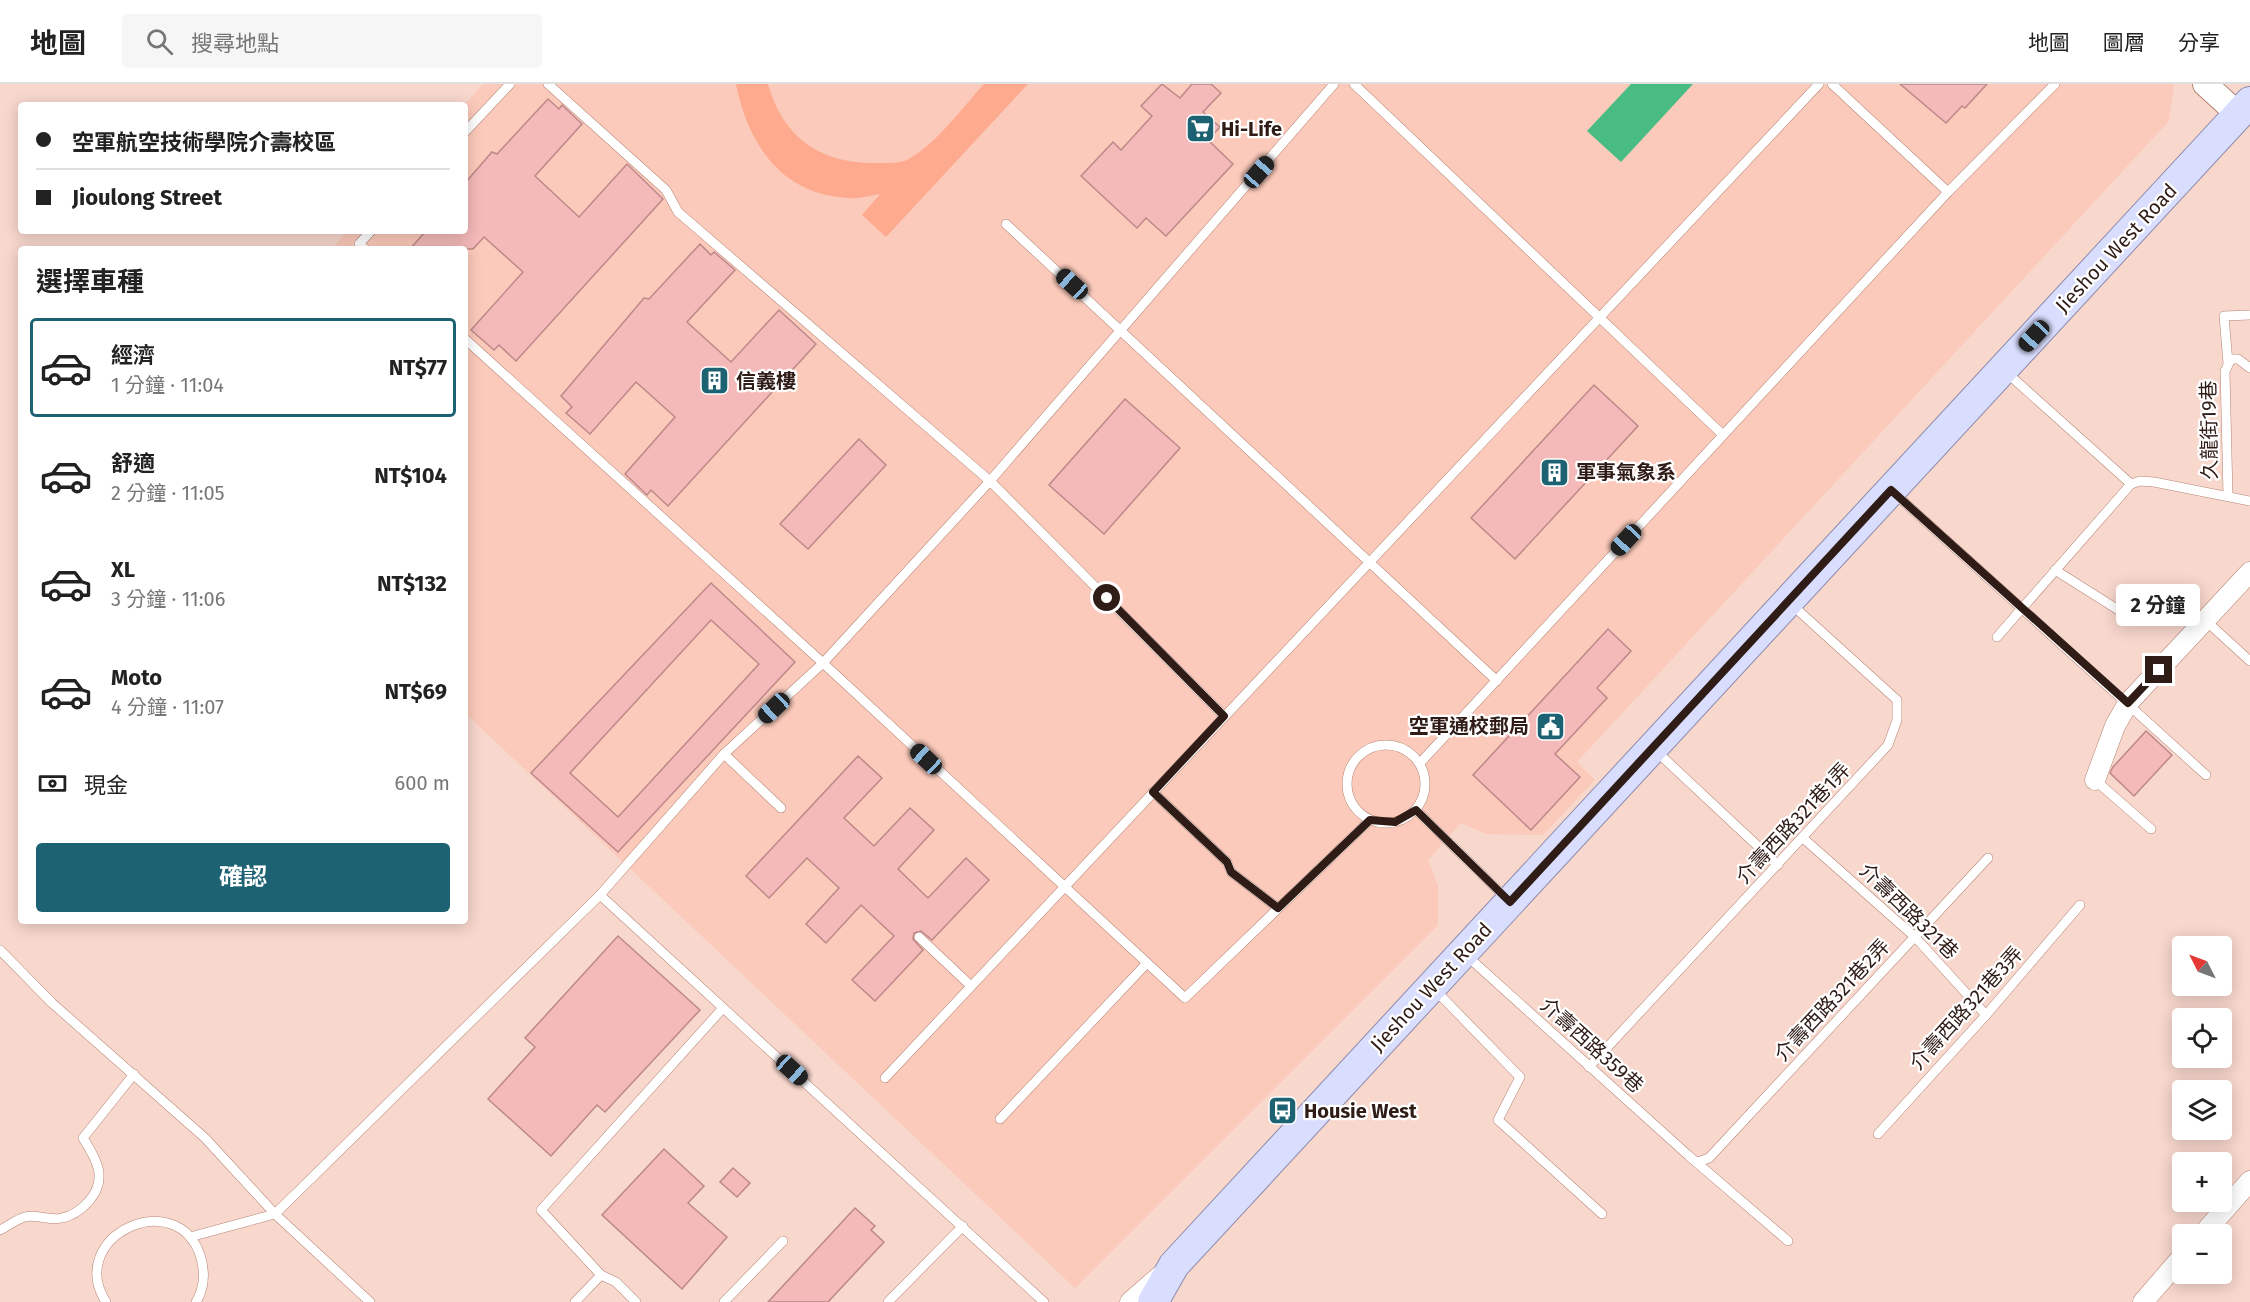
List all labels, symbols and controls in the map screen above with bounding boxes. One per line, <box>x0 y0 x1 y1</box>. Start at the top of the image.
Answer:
search box <box>122 14 542 68</box>
icon: search <box>143 25 176 58</box>
text: 地圖 <box>30 27 86 60</box>
text: 搜尋地點 <box>191 30 279 57</box>
text: 地圖 <box>2028 30 2070 56</box>
text: 圖層 <box>2103 30 2145 56</box>
text: 分享 <box>2178 30 2220 56</box>
supermarket icon: Hi-Life <box>1184 113 1216 145</box>
place label: Hi-Life <box>1221 117 1282 141</box>
text: 空軍航空技術學院介壽校區 <box>72 129 336 156</box>
car <box>1240 153 1278 191</box>
street label: Jieshou West Road <box>2050 179 2182 317</box>
text: Jioulong Street <box>72 184 222 211</box>
car <box>1053 265 1091 303</box>
text: 選擇車種 <box>36 266 144 298</box>
car <box>2015 317 2053 355</box>
icon: car <box>39 341 93 395</box>
text: 經濟 <box>111 342 155 369</box>
text: NT$77 <box>389 354 447 381</box>
building icon: 信義樓 <box>699 365 731 397</box>
place label: 信義樓 <box>736 369 796 393</box>
text: 1 分鐘 · 11:04 <box>111 373 224 397</box>
street label: 久龍街19巷 <box>2196 380 2222 480</box>
icon: car <box>39 449 93 503</box>
text: 舒適 <box>111 450 155 477</box>
building icon: 軍事氣象系 <box>1539 456 1571 488</box>
place label: 軍事氣象系 <box>1576 460 1676 484</box>
text: NT$104 <box>374 462 447 489</box>
text: 2 分鐘 · 11:05 <box>111 481 225 505</box>
car <box>1607 521 1645 559</box>
text: XL <box>111 556 135 583</box>
icon: car <box>39 557 93 611</box>
text: NT$132 <box>377 570 447 597</box>
callout: 2 分鐘 <box>2117 583 2201 625</box>
route start <box>1093 584 1120 611</box>
text: 3 分鐘 · 11:06 <box>111 587 225 611</box>
text: 2 分鐘 <box>2130 593 2186 617</box>
route end <box>2145 656 2172 683</box>
text: Moto <box>111 664 162 691</box>
icon: car <box>39 665 93 719</box>
text: NT$69 <box>384 678 447 705</box>
car <box>755 689 793 727</box>
text: 4 分鐘 · 11:07 <box>111 695 224 719</box>
public building icon: 空軍通校郵局 <box>1534 710 1566 742</box>
place label: 空軍通校郵局 <box>1409 714 1529 738</box>
car <box>907 740 945 778</box>
street label: 介壽西路321巷1弄 <box>1731 758 1855 888</box>
icon: cash <box>36 767 69 800</box>
text: 600 m <box>395 771 450 795</box>
text: 現金 <box>84 772 128 799</box>
button: 確認 <box>36 843 450 912</box>
street label: 介壽西路321巷 <box>1855 858 1963 964</box>
street label: Jieshou West Road <box>1365 918 1497 1056</box>
street label: 介壽西路321巷2弄 <box>1769 934 1895 1066</box>
north arrow <box>2172 936 2232 996</box>
map controls <box>2172 936 2232 1284</box>
street label: 介壽西路321巷3弄 <box>1904 941 2028 1075</box>
street label: 介壽西路359巷 <box>1536 993 1648 1097</box>
button: locate <box>2172 1008 2232 1068</box>
car <box>773 1051 811 1089</box>
button: layers <box>2172 1080 2232 1140</box>
bus stop icon: Housie West <box>1267 1095 1299 1127</box>
place label: Housie West <box>1304 1099 1417 1123</box>
button: + <box>2172 1152 2232 1212</box>
button: − <box>2172 1224 2232 1284</box>

